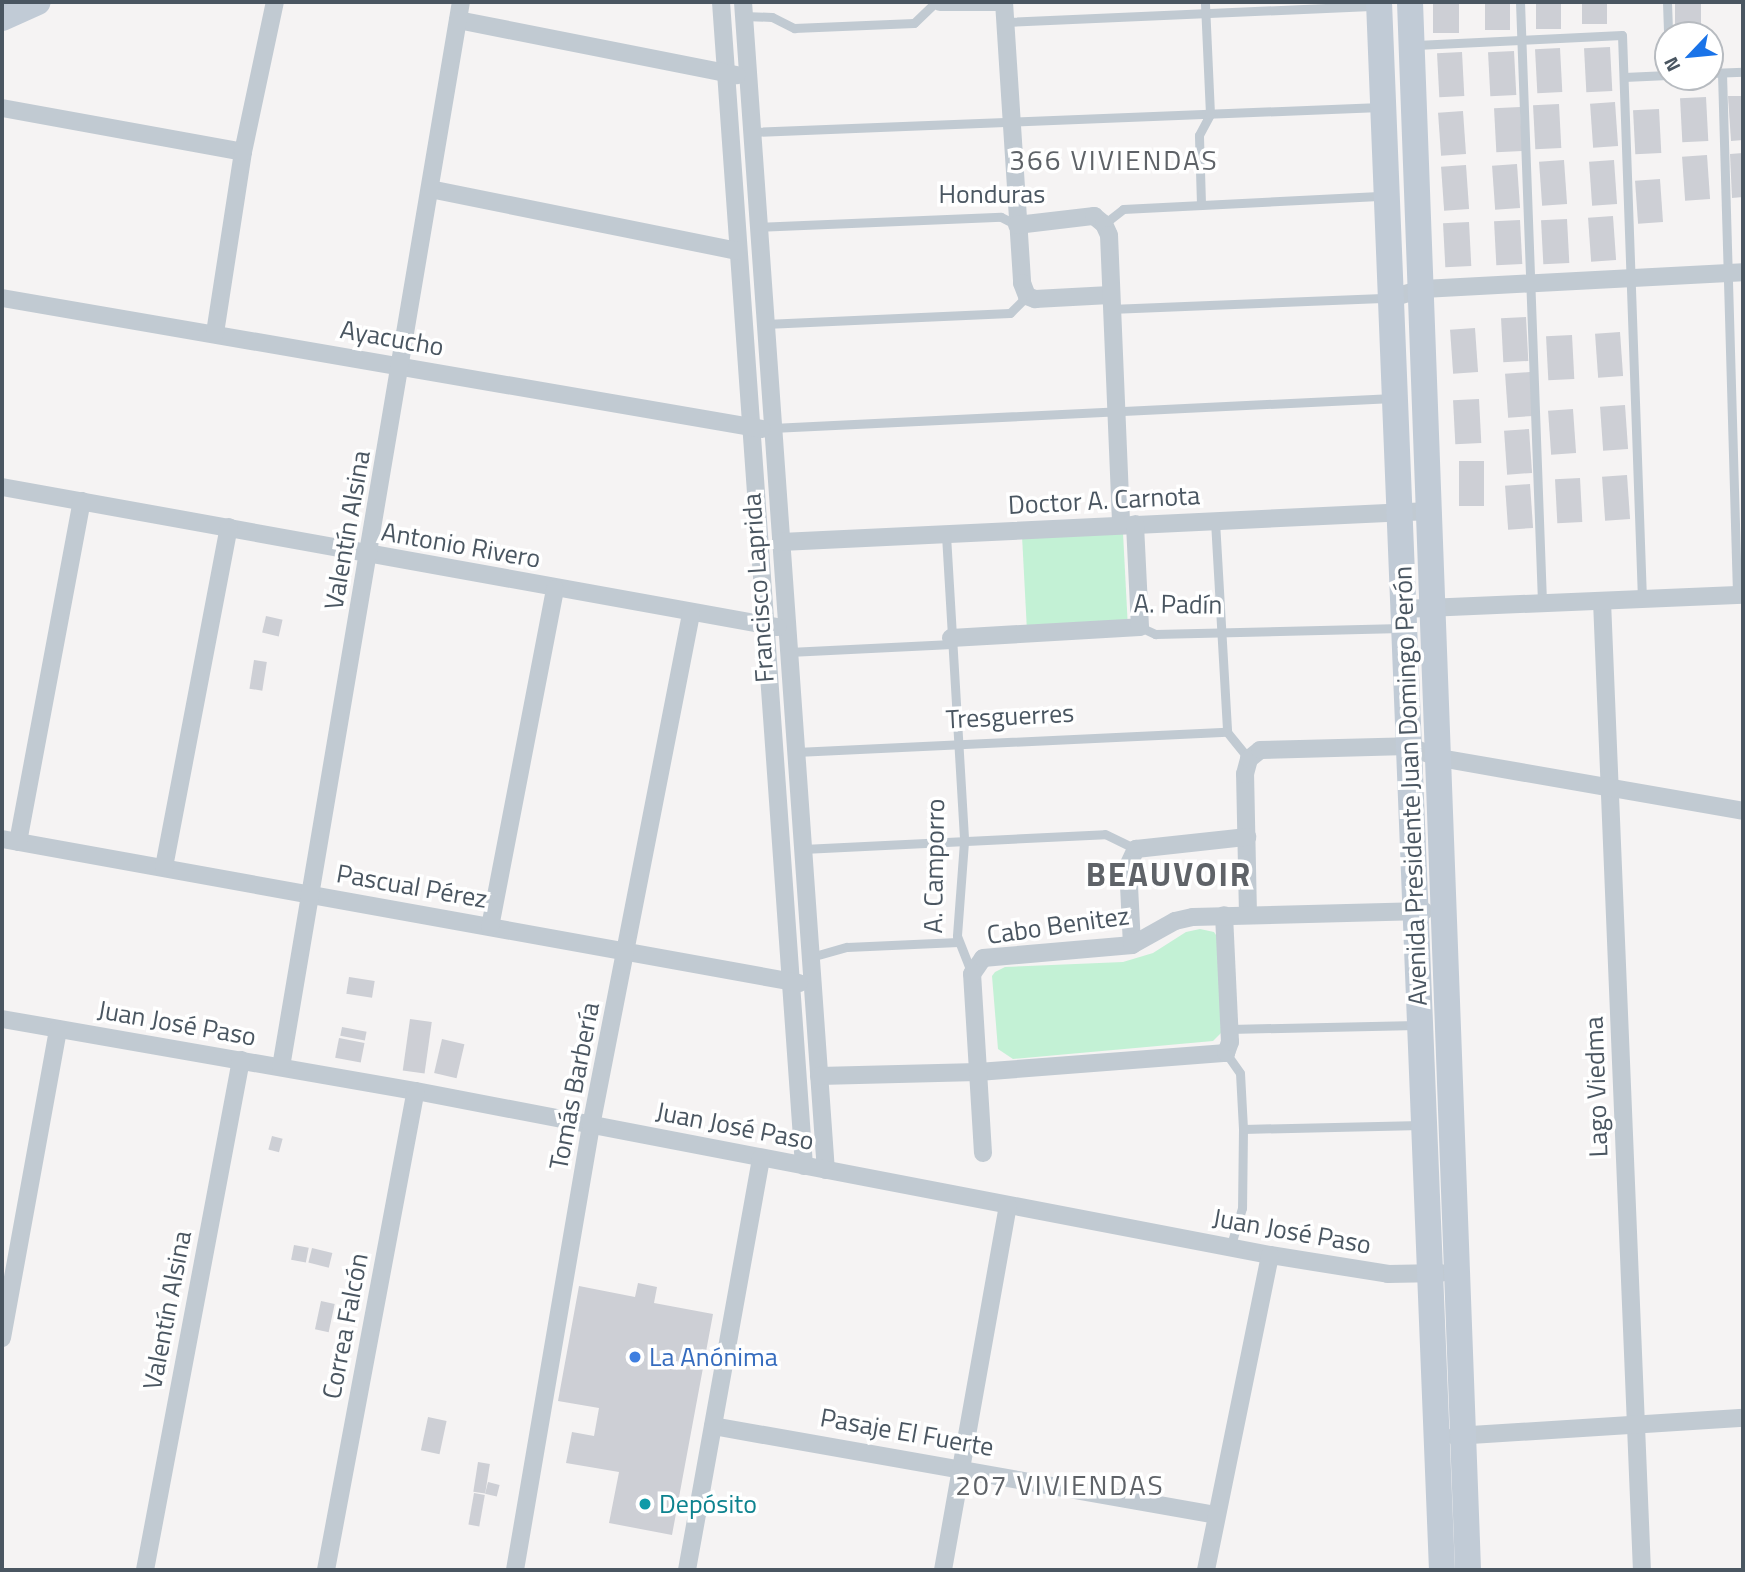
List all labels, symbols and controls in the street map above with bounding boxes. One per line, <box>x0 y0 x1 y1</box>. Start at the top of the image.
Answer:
north arrow <box>1654 21 1724 91</box>
text: N <box>1656 52 1687 77</box>
district label: 366 VIVIENDAS <box>1011 143 1217 177</box>
street label: Honduras <box>939 178 1045 210</box>
street label: Ayacucho <box>338 314 446 362</box>
street label: Valentín Alsina <box>318 448 376 612</box>
street label: Doctor A. Carnota <box>1007 479 1201 521</box>
street label: Francisco Laprida <box>736 492 780 684</box>
street label: Antonio Rivero <box>379 516 543 574</box>
street label: Avenida Presidente Juan Domingo Perón <box>1387 566 1433 1006</box>
street label: A. Padín <box>1133 588 1223 620</box>
street label: Tresguerres <box>945 697 1075 735</box>
street label: A. Camporro <box>917 798 951 934</box>
district label: BEAUVOIR <box>1087 855 1251 895</box>
street label: Pascual Pérez <box>334 857 490 915</box>
street label: Cabo Benitez <box>985 900 1131 950</box>
street label: Juan José Paso <box>95 994 259 1052</box>
street label: Tomás Barbería <box>542 1000 606 1172</box>
street label: Lago Viedma <box>1578 1016 1614 1158</box>
street label: Juan José Paso <box>653 1095 817 1157</box>
street label: Juan José Paso <box>1210 1202 1374 1260</box>
street label: Valentín Alsina <box>136 1228 198 1392</box>
street label: Correa Falcón <box>316 1250 374 1402</box>
place label: La Anónima <box>649 1341 778 1373</box>
marker: La Anónima <box>627 1349 643 1365</box>
street label: Pasaje El Fuerte <box>818 1401 996 1463</box>
district label: 207 VIVIENDAS <box>957 1468 1163 1502</box>
place label: Depósito <box>659 1488 757 1520</box>
marker: Depósito <box>637 1496 653 1512</box>

